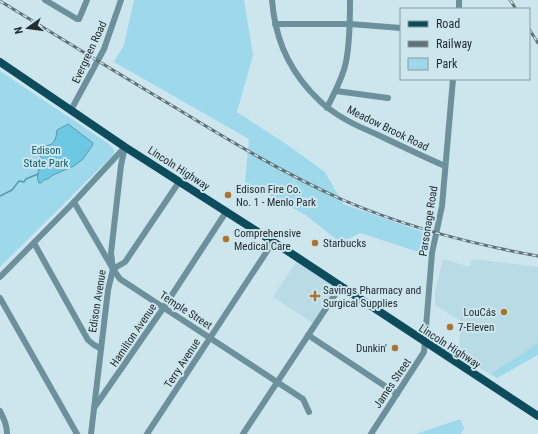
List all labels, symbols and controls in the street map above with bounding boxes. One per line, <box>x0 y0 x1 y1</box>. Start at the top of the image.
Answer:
north arrow <box>8 8 48 48</box>
legend <box>400 8 530 80</box>
text: Road <box>436 17 460 31</box>
street label: Evergreen Road <box>69 19 110 85</box>
text: N <box>12 25 26 35</box>
text: Railway <box>436 37 472 51</box>
text: Park <box>436 57 458 71</box>
street label: Meadow Brook Road <box>345 103 431 154</box>
park label: Edison State Park <box>24 144 68 170</box>
street label: Lincoln Highway <box>145 144 212 193</box>
place label: Edison Fire Co. No. 1 - Menlo Park <box>236 183 316 209</box>
street label: Parsonage Road <box>417 185 440 257</box>
marker: Edison Fire Co. No. 1 - Menlo Park <box>223 190 233 200</box>
place label: Comprehensive Medical Care <box>234 227 301 253</box>
marker: Comprehensive Medical Care <box>221 234 231 244</box>
place label: Starbucks <box>323 237 366 250</box>
marker: Starbucks <box>310 238 320 248</box>
street label: Edison Avenue <box>86 269 109 333</box>
place label: Savings Pharmacy and Surgical Supplies <box>323 284 421 310</box>
street label: Temple Street <box>157 289 214 332</box>
marker: Savings Pharmacy and Surgical Supplies <box>310 291 320 301</box>
street label: Hamilton Avenue <box>107 301 159 369</box>
place label: LouCás <box>463 306 496 319</box>
marker: LouCás <box>499 307 509 317</box>
place label: 7-Eleven <box>458 321 494 334</box>
street label: Lincoln Highway <box>416 322 483 371</box>
marker: 7-Eleven <box>445 322 455 332</box>
street label: Terry Avenue <box>162 336 203 390</box>
place label: Dunkin' <box>356 342 387 355</box>
marker: Dunkin' <box>390 343 400 353</box>
street label: James Street <box>371 356 414 411</box>

